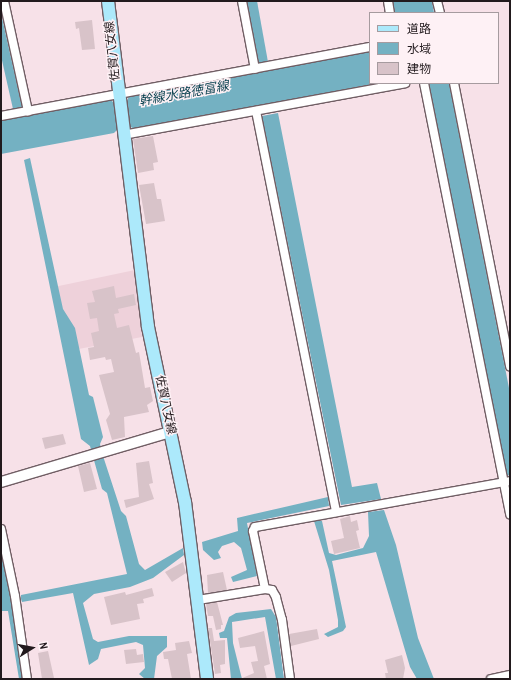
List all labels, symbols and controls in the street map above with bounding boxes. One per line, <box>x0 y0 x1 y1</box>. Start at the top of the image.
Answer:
legend <box>369 12 499 84</box>
street label: 佐賀八女線 <box>103 20 123 82</box>
text: 道路 <box>407 21 431 37</box>
text: 水域 <box>407 41 431 57</box>
text: 建物 <box>407 61 431 77</box>
water label: 幹線水路徳富線 <box>138 78 230 110</box>
street label: 佐賀八女線 <box>152 374 178 436</box>
north arrow <box>12 628 52 668</box>
text: N <box>36 641 51 650</box>

